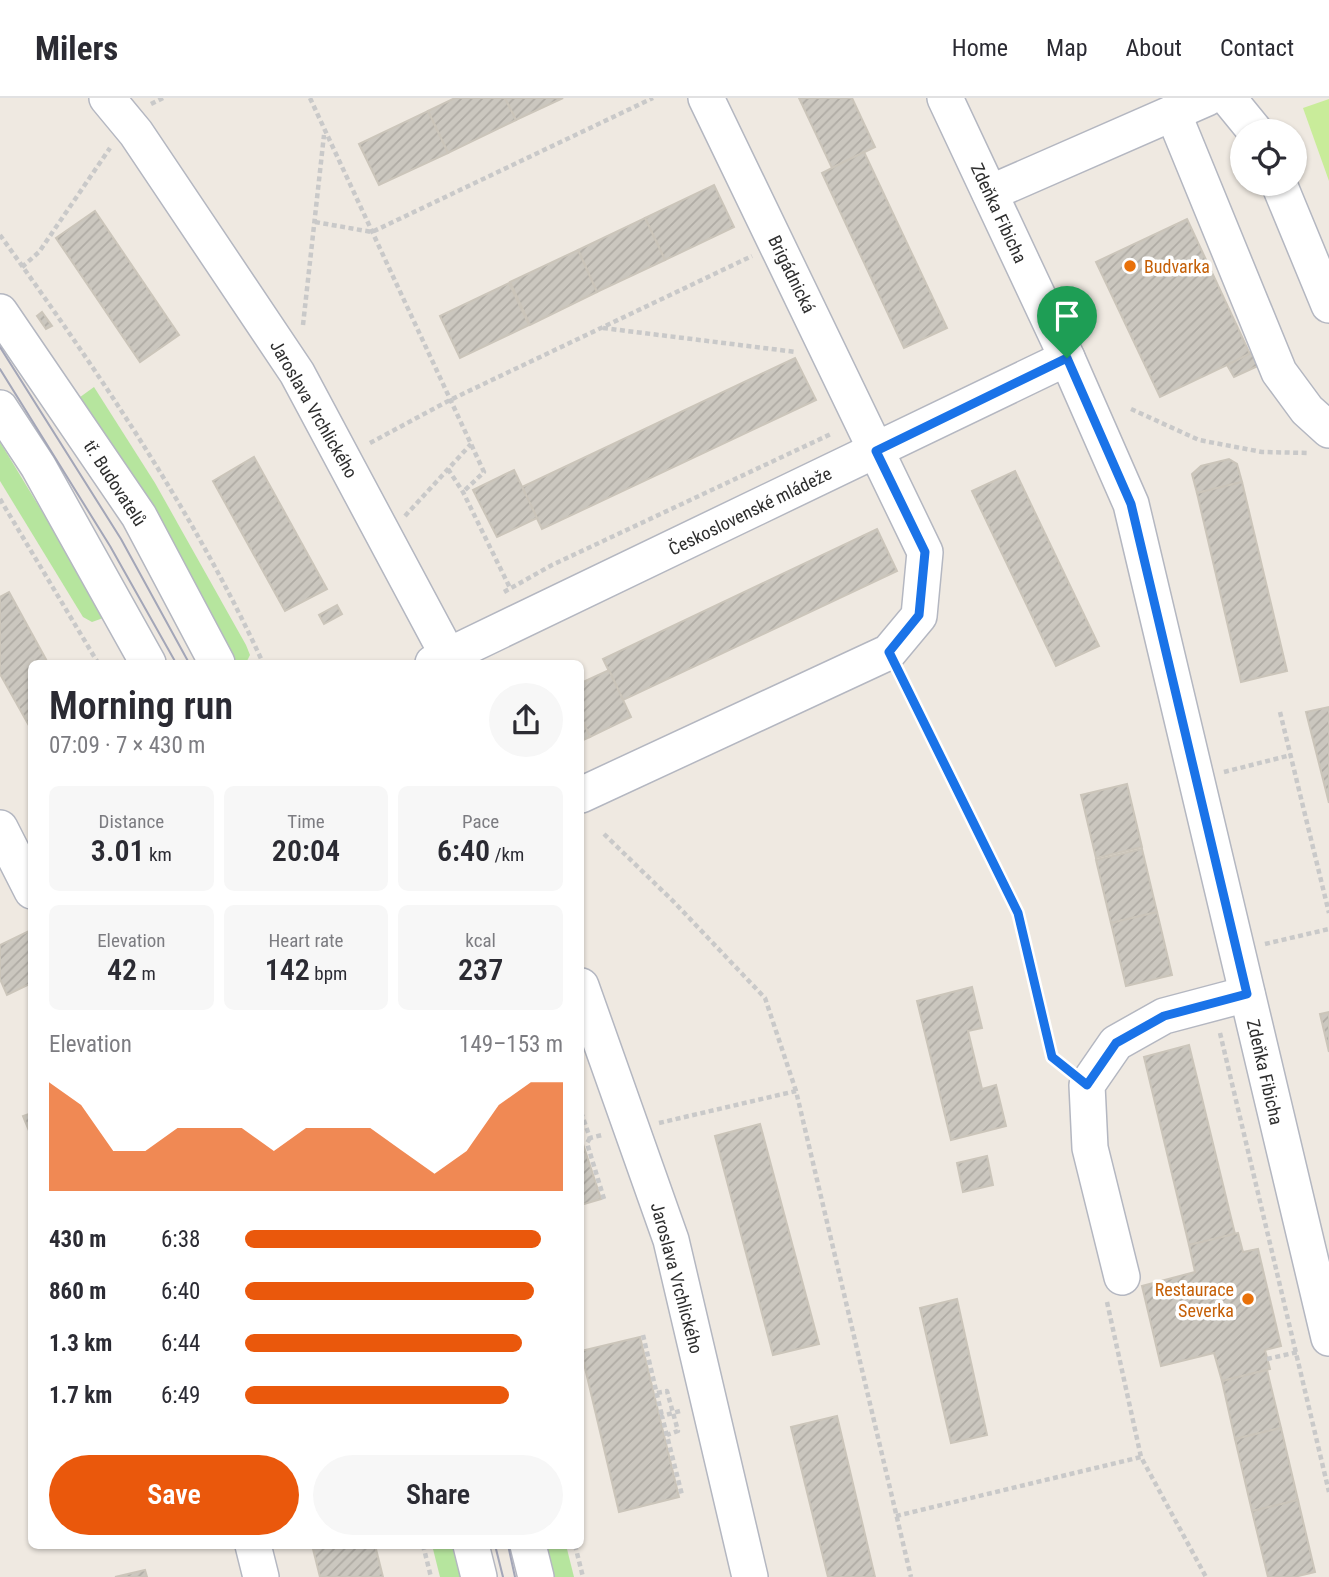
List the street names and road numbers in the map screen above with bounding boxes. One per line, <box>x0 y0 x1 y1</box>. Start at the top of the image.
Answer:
street label: Zdeňka Fibicha <box>967 160 1031 266</box>
street label: Brigádnická <box>764 232 820 316</box>
street label: Jaroslava Vrchlického <box>266 336 362 482</box>
street label: tř. Budovatelů <box>80 436 150 530</box>
street label: Československé mládeže <box>665 462 835 560</box>
street label: Zdeňka Fibicha <box>1243 1017 1287 1127</box>
street label: Jaroslava Vrchlického <box>647 1200 707 1356</box>

